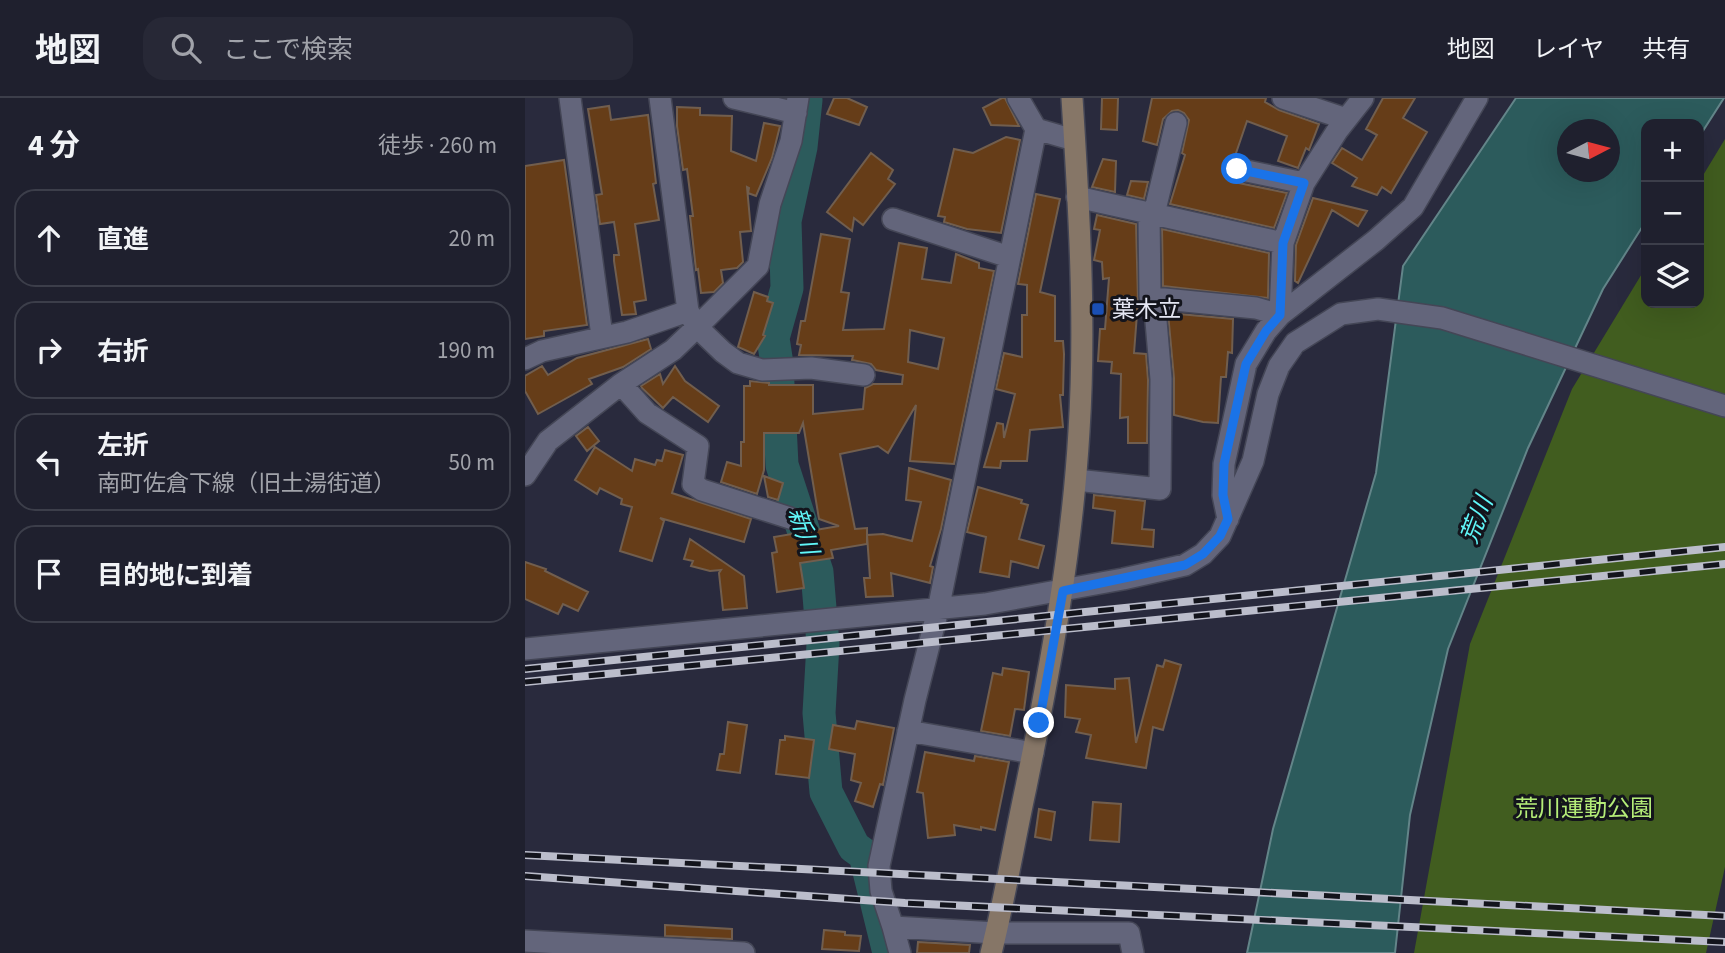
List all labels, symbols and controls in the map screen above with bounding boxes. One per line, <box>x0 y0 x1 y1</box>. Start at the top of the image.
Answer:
search box <box>143 17 633 80</box>
text: 地図 <box>35 27 101 74</box>
icon: search <box>167 29 205 67</box>
text: ここで検索 <box>223 31 353 68</box>
text: 地図 <box>1447 32 1495 67</box>
text: レイヤ <box>1533 32 1604 67</box>
text: 共有 <box>1642 32 1690 67</box>
north arrow <box>1557 119 1620 182</box>
map controls <box>1641 119 1704 308</box>
button: + <box>1641 119 1704 182</box>
text: 4 分 <box>28 124 80 167</box>
text: 徒歩 · 260 m <box>378 129 497 162</box>
route start <box>1221 153 1252 184</box>
button: − <box>1641 182 1704 245</box>
icon: ahead <box>30 219 68 257</box>
text: 直進 <box>97 221 149 258</box>
text: 20 m <box>448 222 495 255</box>
button: layers <box>1641 245 1704 308</box>
place label: 葉木立 <box>1112 293 1181 326</box>
marker: 葉木立 <box>1090 301 1106 317</box>
icon: right <box>30 331 68 369</box>
text: 右折 <box>97 333 149 370</box>
text: 190 m <box>437 334 495 367</box>
text: 左折 <box>97 427 149 464</box>
icon: left <box>30 443 68 481</box>
text: 50 m <box>448 446 495 479</box>
text: 南町佐倉下線（旧土湯街道） <box>97 467 396 500</box>
water label: 荒川 <box>1452 489 1503 549</box>
water label: 新川 <box>779 503 828 562</box>
icon: arrive <box>30 555 68 593</box>
text: 目的地に到着 <box>97 557 253 594</box>
route end <box>1023 707 1054 738</box>
park label: 荒川運動公園 <box>1515 792 1653 825</box>

